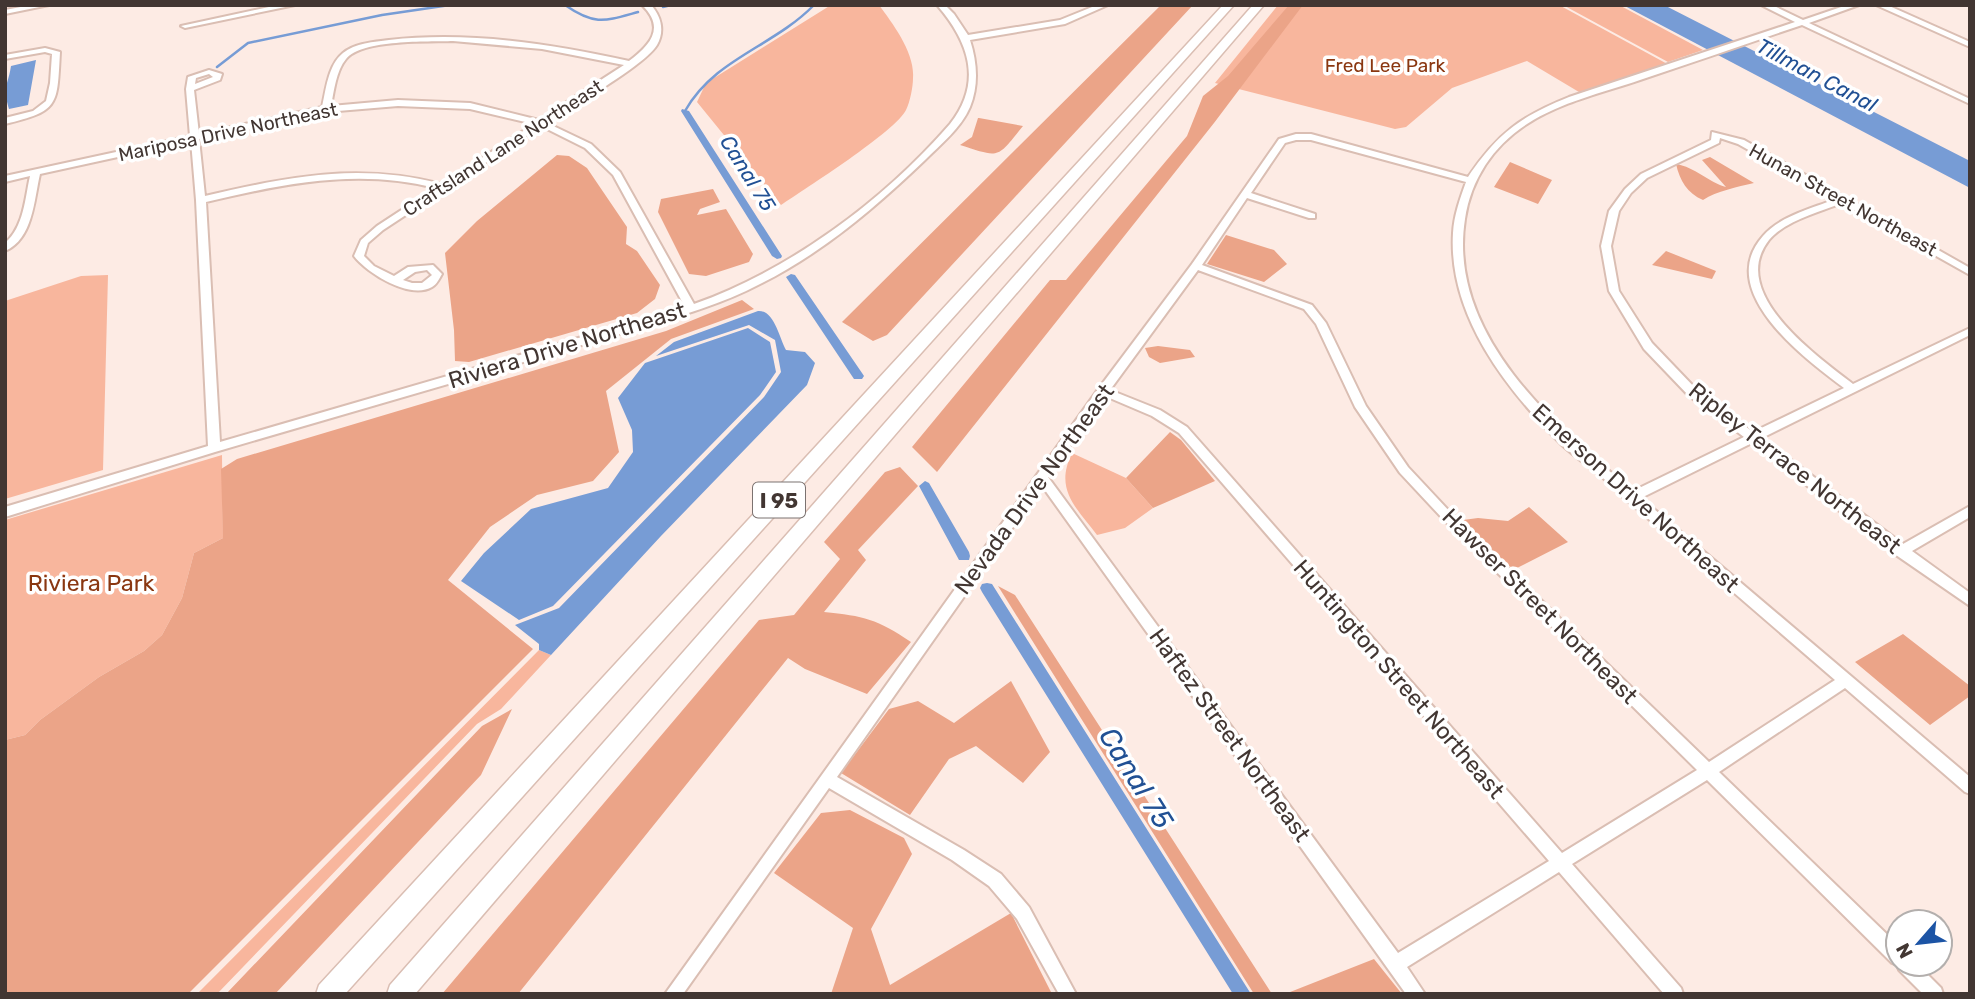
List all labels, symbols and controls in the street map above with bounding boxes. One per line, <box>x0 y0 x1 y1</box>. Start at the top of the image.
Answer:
water label: Tillman Canal <box>1753 33 1882 118</box>
park label: Fred Lee Park <box>1325 54 1445 77</box>
street label: Craftsland Lane Northeast <box>399 74 608 221</box>
street label: Mariposa Drive Northeast <box>116 97 340 166</box>
water label: Canal 75 <box>715 130 781 216</box>
street label: Hunan Street Northeast <box>1745 139 1941 262</box>
street label: Riviera Drive Northeast <box>445 296 689 394</box>
street label: Ripley Terrace Northeast <box>1683 376 1907 560</box>
street label: Nevada Drive Northeast <box>948 378 1120 600</box>
street label: Emerson Drive Northeast <box>1527 398 1745 598</box>
road number: I 95 <box>753 482 805 518</box>
street label: Hawser Street Northeast <box>1436 502 1644 710</box>
street label: Huntington Street Northeast <box>1288 554 1510 804</box>
park label: Riviera Park <box>28 569 154 597</box>
street label: Haftez Street Northeast <box>1143 623 1317 847</box>
water label: Canal 75 <box>1092 721 1180 835</box>
north arrow <box>1884 908 1954 978</box>
text: N <box>1891 939 1918 962</box>

